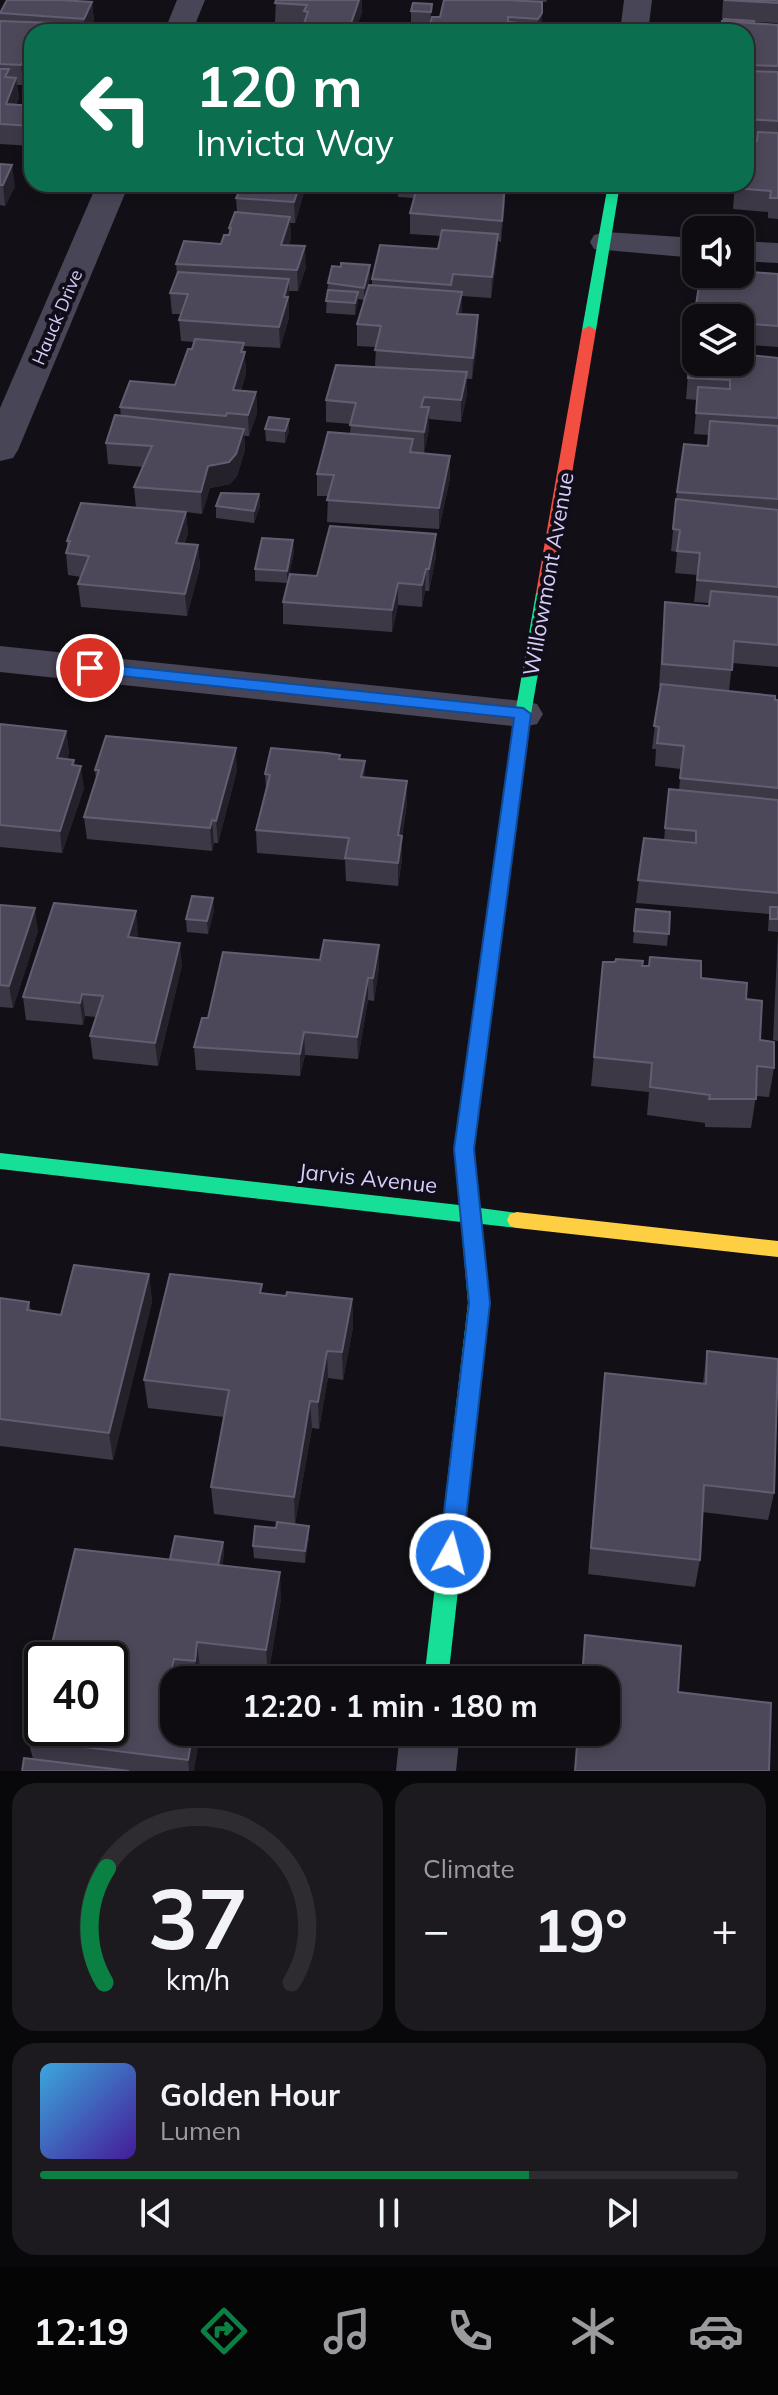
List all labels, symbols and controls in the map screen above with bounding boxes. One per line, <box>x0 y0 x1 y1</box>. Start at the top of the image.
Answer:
text: 120 m <box>196 51 363 121</box>
icon: left <box>64 56 168 160</box>
text: Invicta Way <box>196 120 394 165</box>
map controls <box>682 216 754 376</box>
button: sound <box>682 216 754 288</box>
street label: Hauck Drive <box>27 266 87 368</box>
button: layers <box>682 304 754 376</box>
street label: Willowmont Avenue <box>516 470 580 678</box>
pin <box>56 634 124 702</box>
icon: arrive <box>68 646 112 690</box>
street label: Jarvis Avenue <box>297 1157 439 1199</box>
position arrow <box>408 1512 492 1596</box>
speed limit sign: 40 <box>24 1642 128 1746</box>
text: 12:20 · 1 min · 180 m <box>242 1687 538 1725</box>
text: Climate <box>423 1852 515 1885</box>
text: 37 <box>148 1865 247 1970</box>
text: 19° <box>533 1892 628 1967</box>
text: − <box>423 1902 449 1957</box>
text: + <box>712 1902 738 1957</box>
text: km/h <box>165 1961 230 1997</box>
text: Golden Hour <box>160 2076 340 2114</box>
text: Lumen <box>160 2114 241 2147</box>
icon: previous <box>134 2191 178 2235</box>
icon: pause <box>367 2191 411 2235</box>
icon: next <box>600 2191 644 2235</box>
icon: directions <box>196 2303 252 2359</box>
icon: music <box>319 2303 375 2359</box>
icon: phone <box>442 2303 498 2359</box>
icon: climate <box>565 2303 621 2359</box>
icon: car <box>688 2303 744 2359</box>
text: 12:19 <box>34 2309 129 2354</box>

